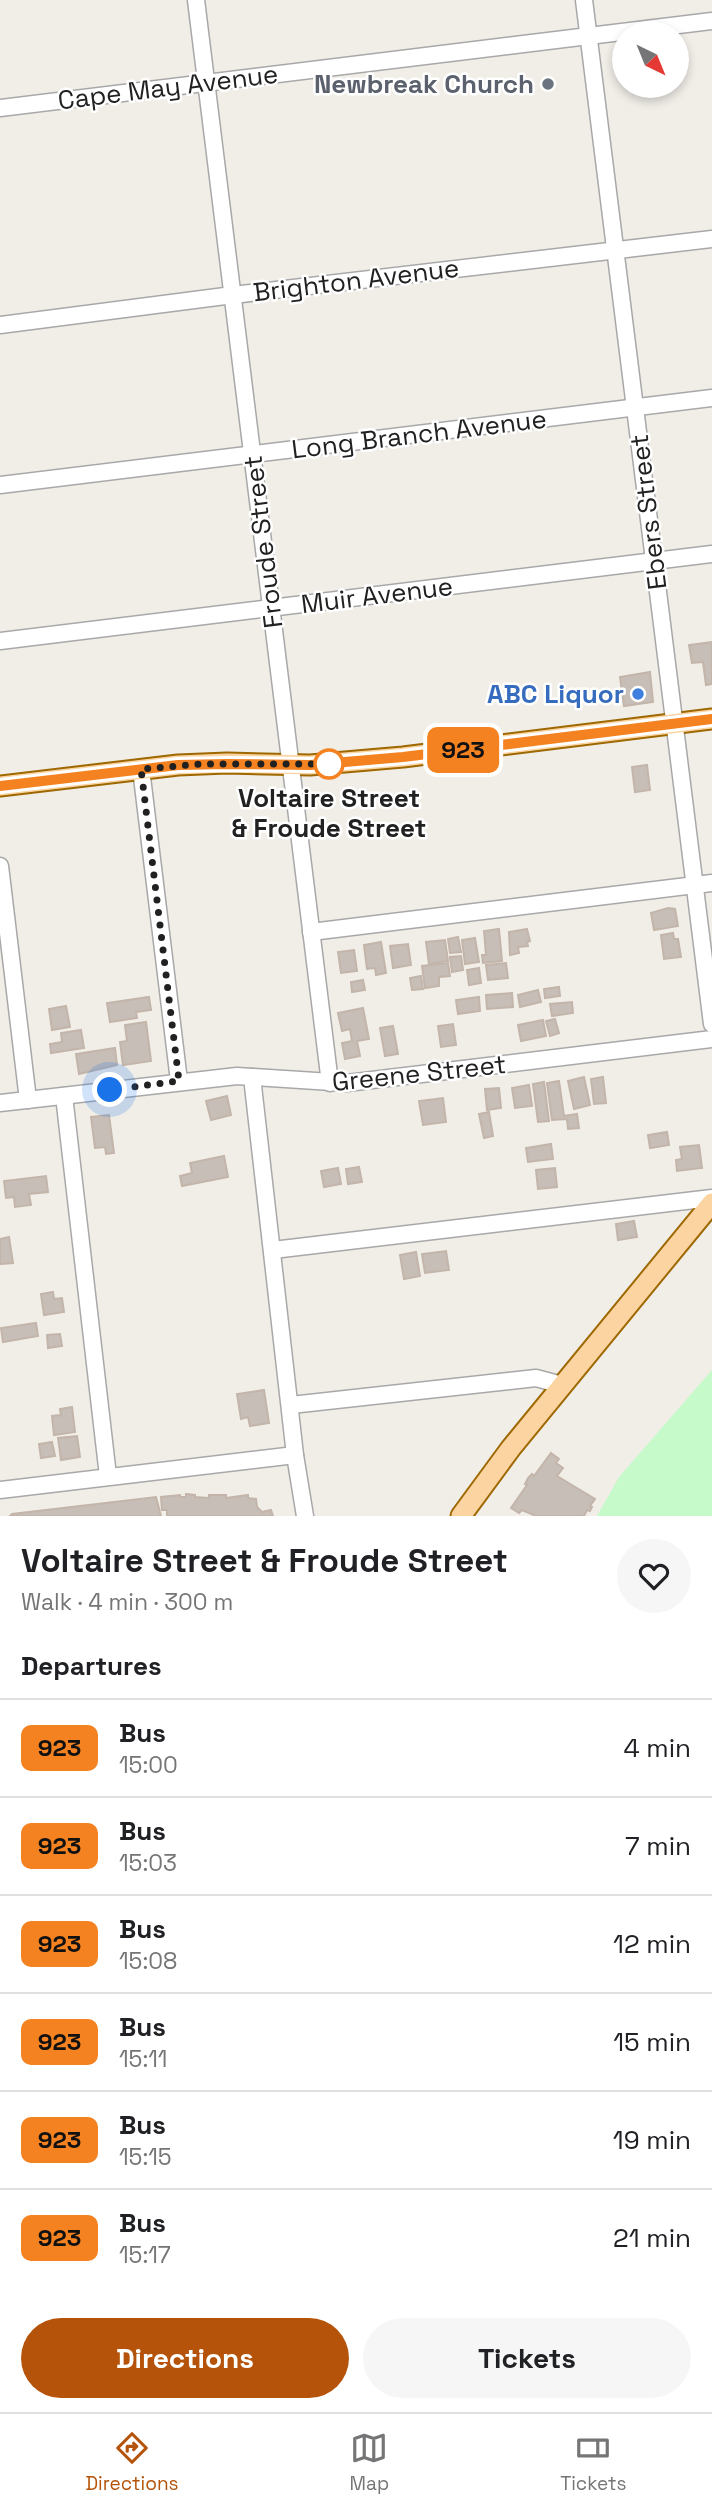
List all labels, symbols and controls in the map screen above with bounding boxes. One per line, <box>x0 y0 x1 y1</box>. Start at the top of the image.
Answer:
north arrow <box>612 21 690 98</box>
map controls <box>612 21 689 98</box>
street label: Cape May Avenue <box>56 57 280 117</box>
place label: Newbreak Church <box>314 67 534 101</box>
marker: Newbreak Church <box>540 76 556 92</box>
street label: Brighton Avenue <box>251 250 461 310</box>
street label: Long Branch Avenue <box>290 401 548 467</box>
street label: Ebers Street <box>622 432 674 592</box>
street label: Froude Street <box>236 454 290 630</box>
street label: Muir Avenue <box>299 569 455 621</box>
place label: ABC Liquor <box>487 677 624 711</box>
marker: ABC Liquor <box>630 686 646 702</box>
line badge: 923 <box>423 727 503 773</box>
text: 923 <box>441 734 485 765</box>
marker: Voltaire Street & Froude Street <box>314 749 344 779</box>
place label: Voltaire Street & Froude Street <box>232 781 426 845</box>
street label: Greene Street <box>330 1047 508 1099</box>
your location <box>92 1072 127 1107</box>
button: heart <box>617 1539 691 1613</box>
text: Voltaire Street & Froude Street <box>21 1540 508 1582</box>
text: Walk · 4 min · 300 m <box>21 1587 233 1617</box>
text: Departures <box>21 1649 162 1683</box>
text: Bus <box>119 1716 166 1750</box>
text: 4 min <box>623 1731 691 1765</box>
text: 923 <box>38 1732 81 1763</box>
text: 15:00 <box>119 1750 178 1780</box>
text: Bus <box>119 1814 166 1848</box>
text: 7 min <box>625 1829 691 1863</box>
text: 923 <box>38 1830 81 1861</box>
text: 15:03 <box>119 1848 177 1878</box>
text: Bus <box>119 1912 166 1946</box>
text: 12 min <box>613 1927 691 1961</box>
text: 923 <box>38 1928 81 1959</box>
text: 15:08 <box>119 1946 177 1976</box>
text: Bus <box>119 2010 166 2044</box>
text: 15 min <box>613 2025 691 2059</box>
text: 923 <box>38 2026 81 2057</box>
text: 15:11 <box>119 2044 167 2074</box>
text: Bus <box>119 2108 166 2142</box>
text: 19 min <box>613 2123 691 2157</box>
text: 923 <box>38 2124 81 2155</box>
text: 15:15 <box>119 2142 172 2172</box>
text: Bus <box>119 2206 166 2240</box>
text: 21 min <box>613 2221 691 2255</box>
text: 923 <box>38 2222 81 2253</box>
text: 15:17 <box>119 2240 171 2270</box>
button: Directions <box>21 2318 349 2398</box>
button: Tickets <box>363 2318 691 2398</box>
tab: Directions <box>85 2429 179 2496</box>
tab: Map <box>350 2429 389 2496</box>
tab: Tickets <box>560 2429 627 2496</box>

